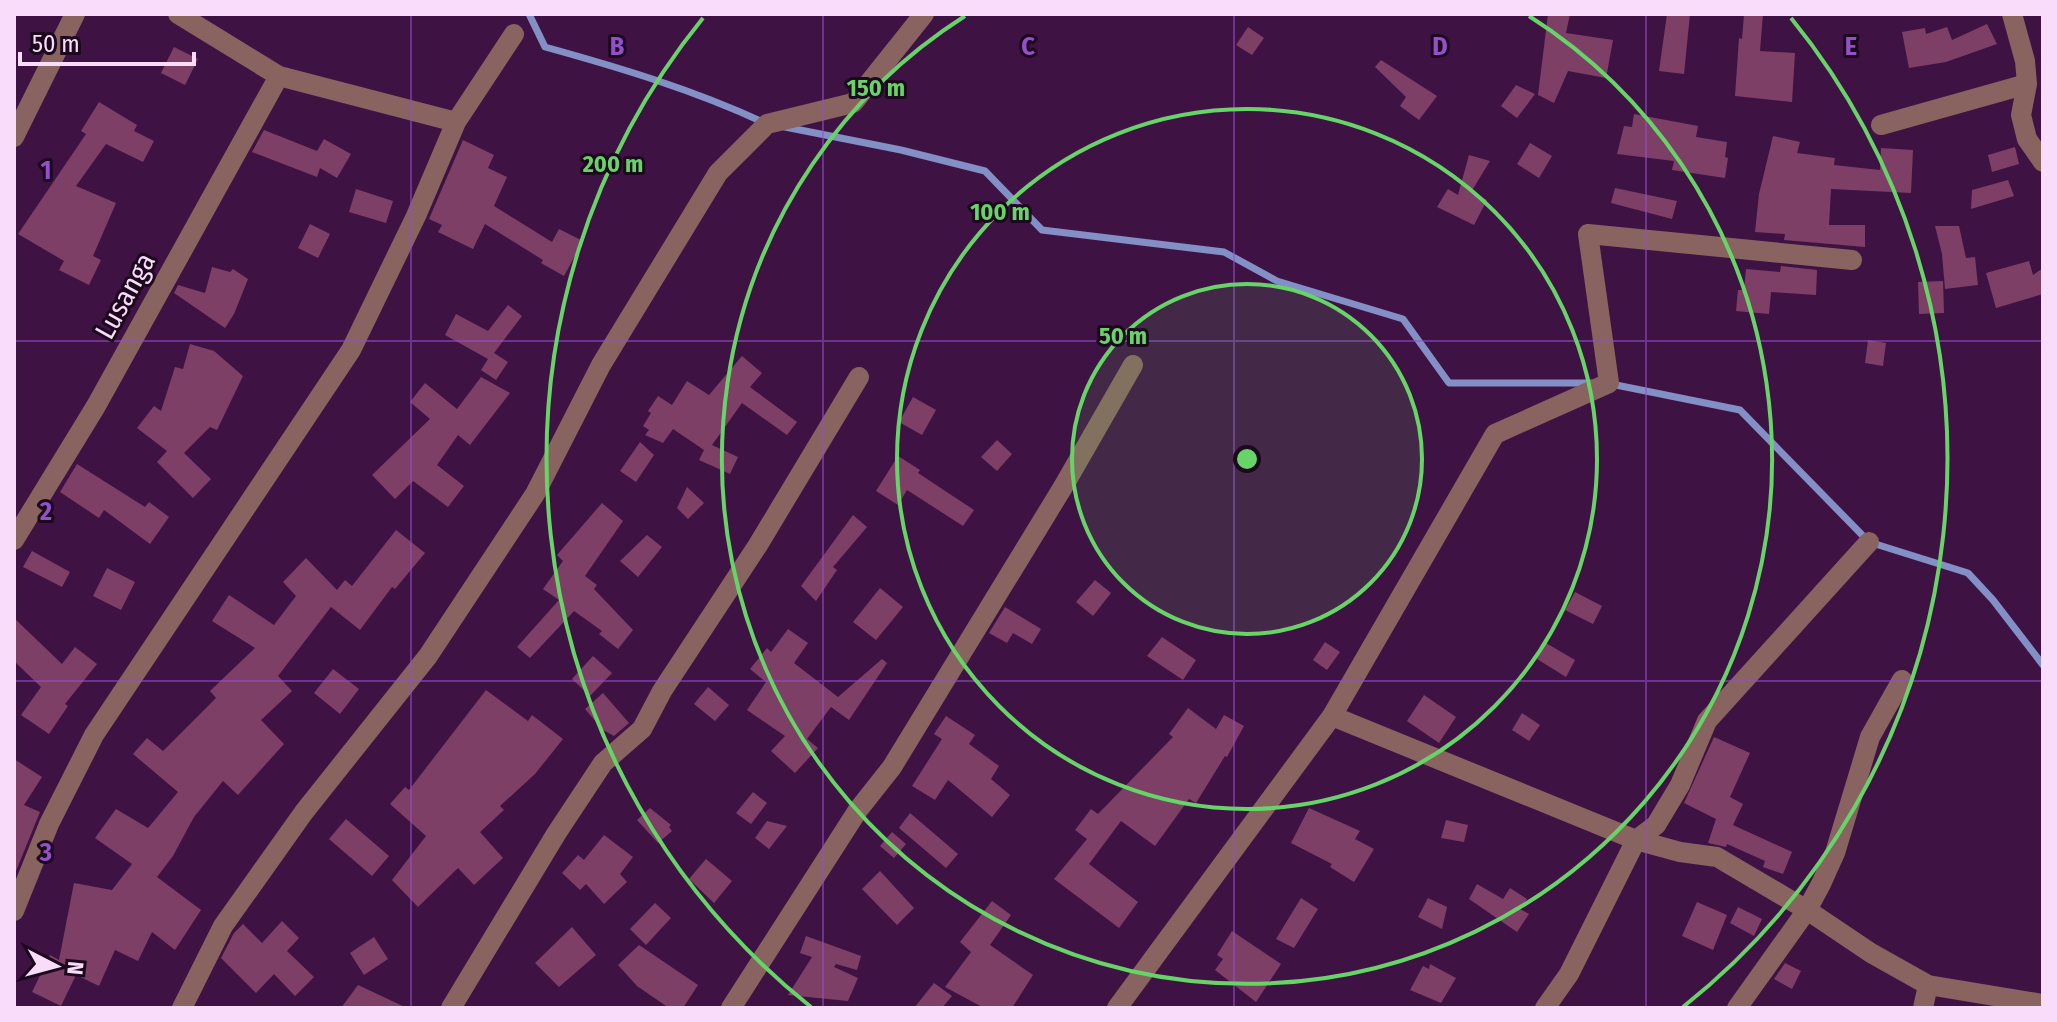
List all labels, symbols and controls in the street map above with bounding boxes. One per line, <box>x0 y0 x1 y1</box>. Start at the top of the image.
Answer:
scale bar <box>20 16 194 66</box>
text: 50 m <box>32 30 80 58</box>
text: B <box>610 31 625 62</box>
text: C <box>1021 31 1035 62</box>
text: D <box>1432 31 1448 62</box>
text: E <box>1845 31 1857 62</box>
text: 150 m <box>847 74 905 102</box>
text: 200 m <box>582 150 643 178</box>
text: 1 <box>41 155 52 186</box>
text: 100 m <box>970 198 1030 226</box>
street label: Lusanga <box>88 247 162 345</box>
text: 50 m <box>1099 322 1147 350</box>
centre of rings <box>1233 445 1261 473</box>
text: 2 <box>39 496 52 527</box>
text: 3 <box>39 837 52 868</box>
north arrow <box>16 926 96 1006</box>
text: N <box>61 960 90 976</box>

